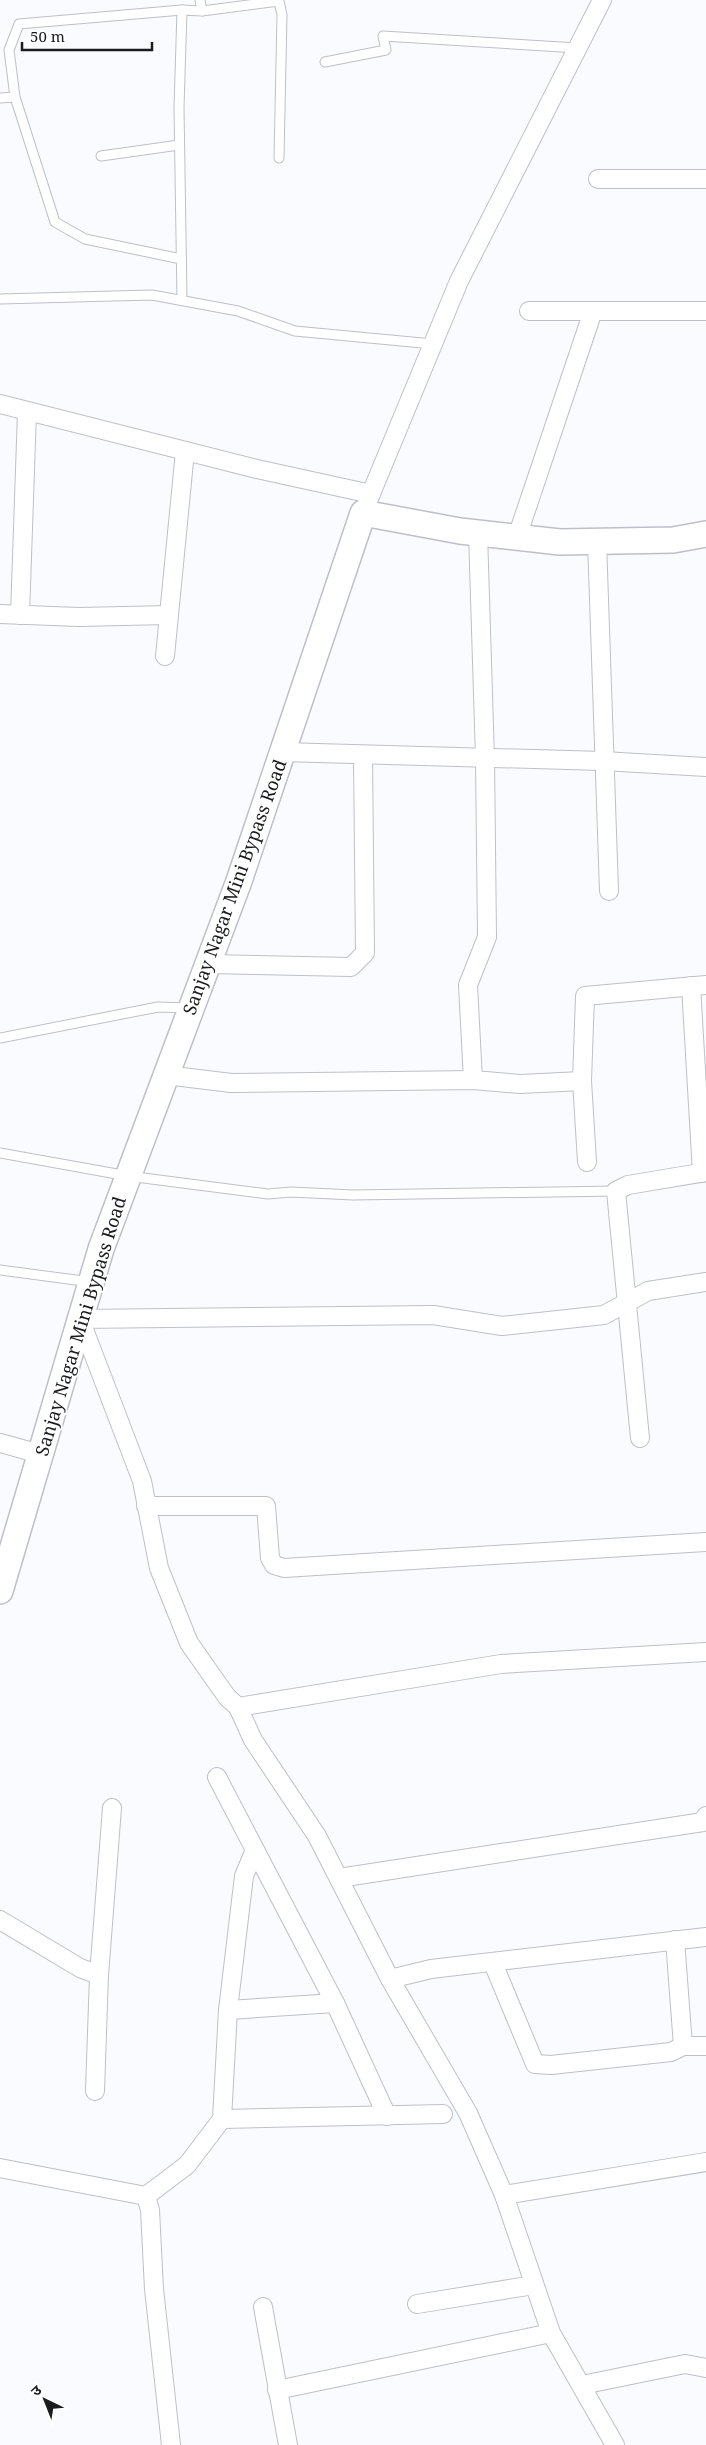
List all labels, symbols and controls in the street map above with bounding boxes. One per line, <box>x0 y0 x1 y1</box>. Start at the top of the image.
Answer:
scale bar <box>22 20 152 52</box>
text: 50 m <box>30 26 65 46</box>
street label: Sanjay Nagar Mini Bypass Road <box>177 756 291 1018</box>
street label: Sanjay Nagar Mini Bypass Road <box>29 1193 131 1459</box>
north arrow <box>20 2375 70 2425</box>
text: उ <box>26 2380 46 2400</box>

